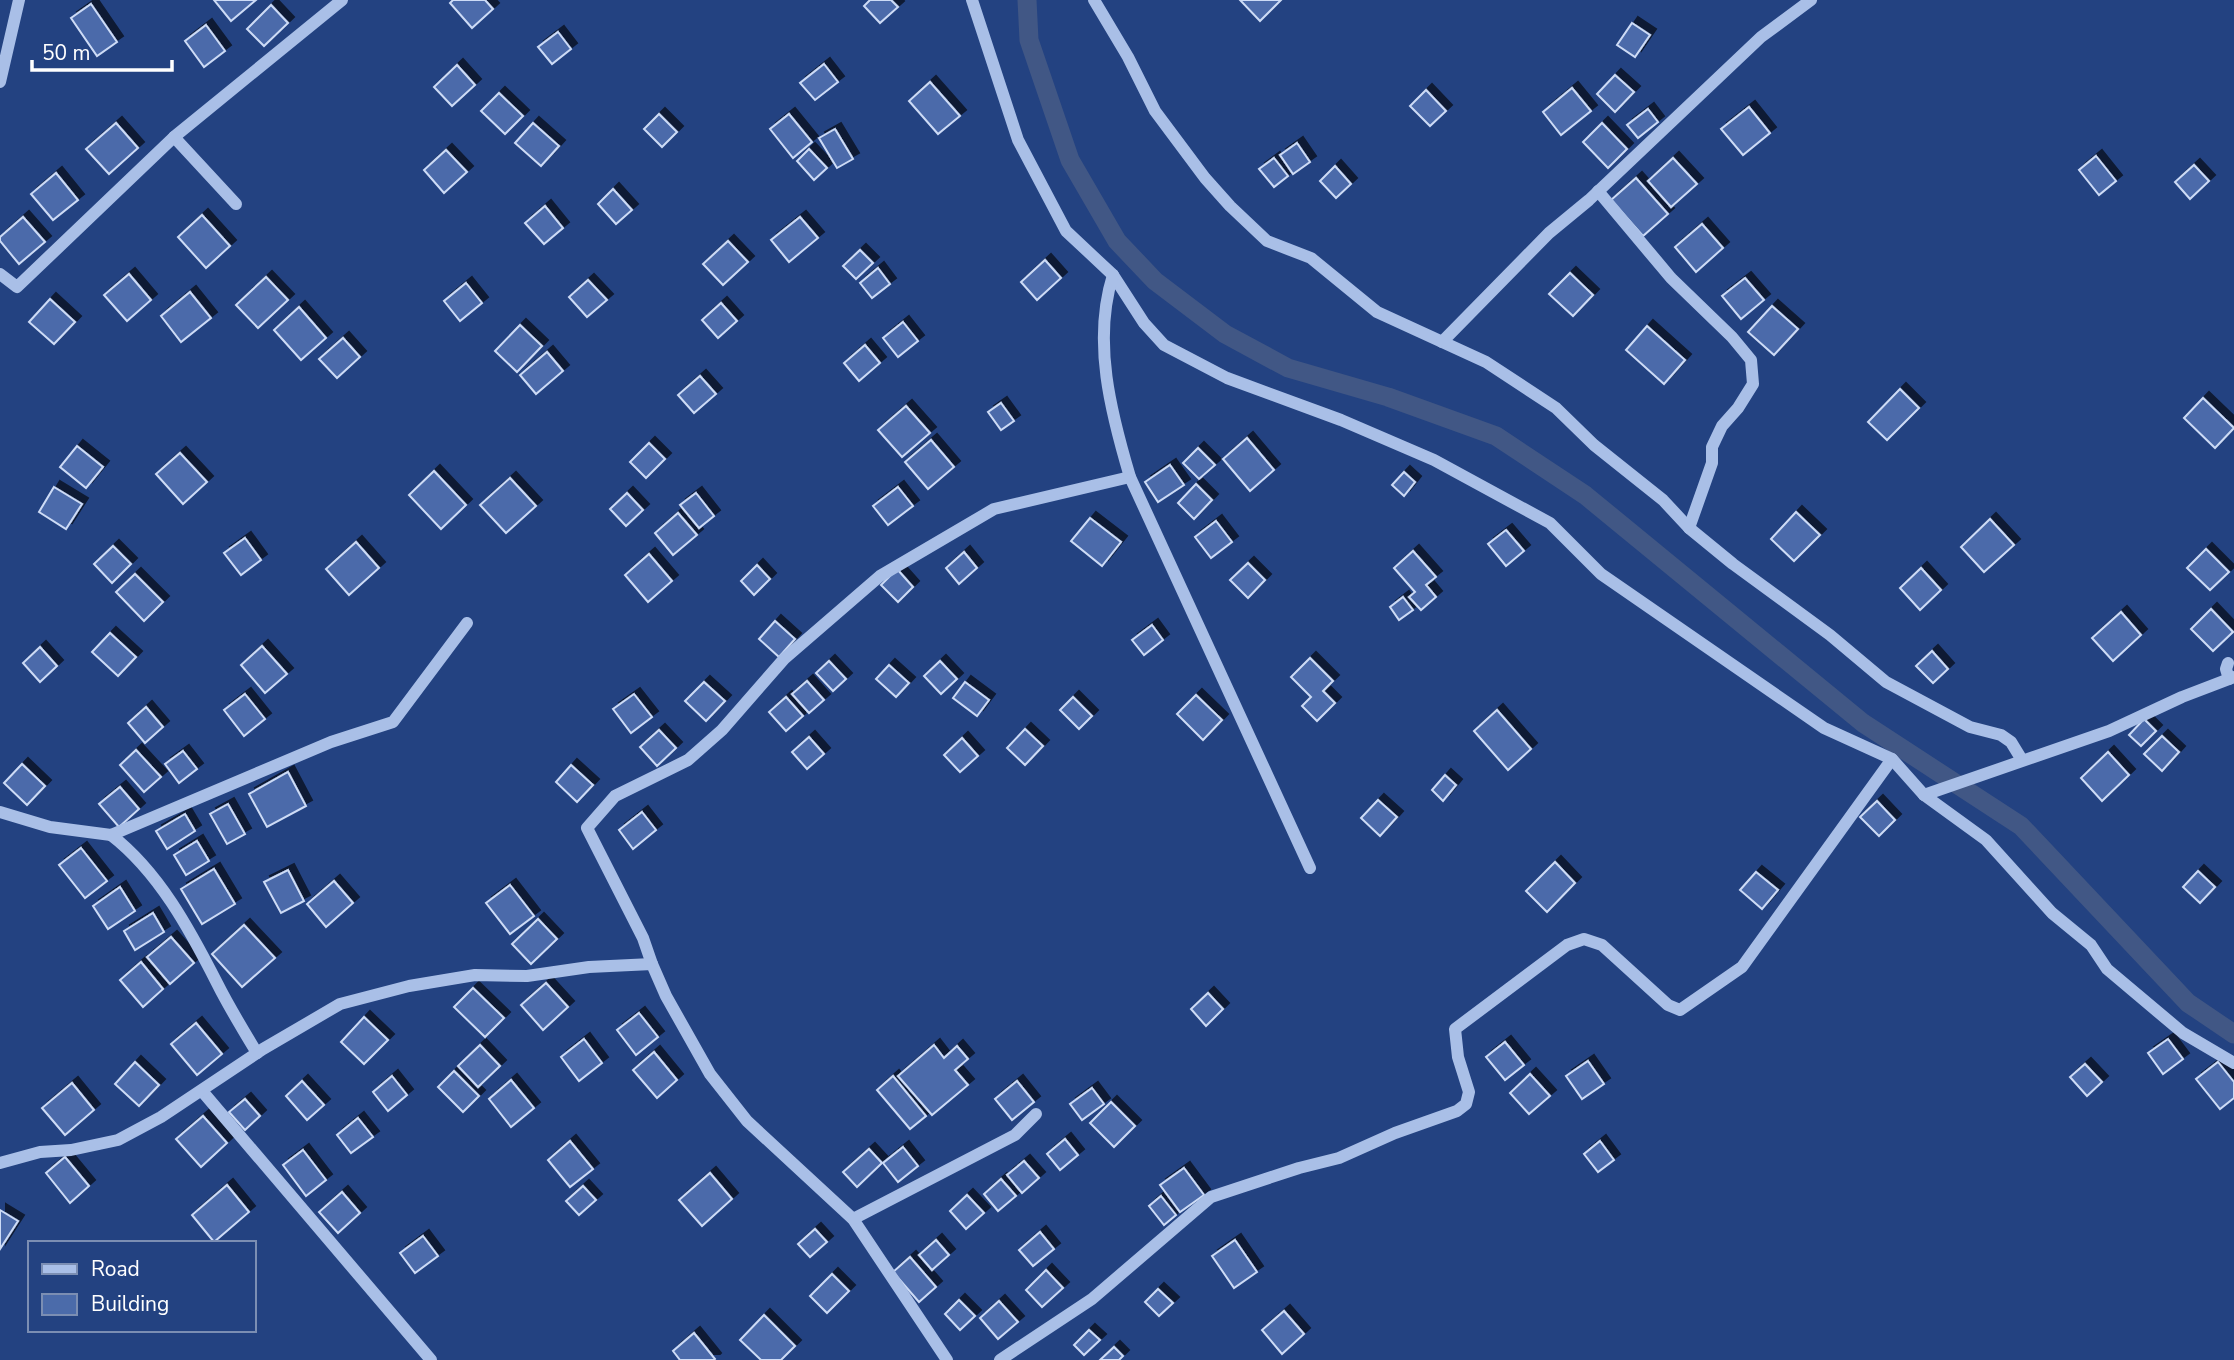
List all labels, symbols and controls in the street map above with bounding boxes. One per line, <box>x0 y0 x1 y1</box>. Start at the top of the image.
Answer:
scale bar <box>32 28 172 72</box>
text: 50 m <box>42 39 91 67</box>
legend <box>28 1241 256 1332</box>
text: Road <box>91 1255 140 1283</box>
text: Building <box>91 1290 169 1318</box>

